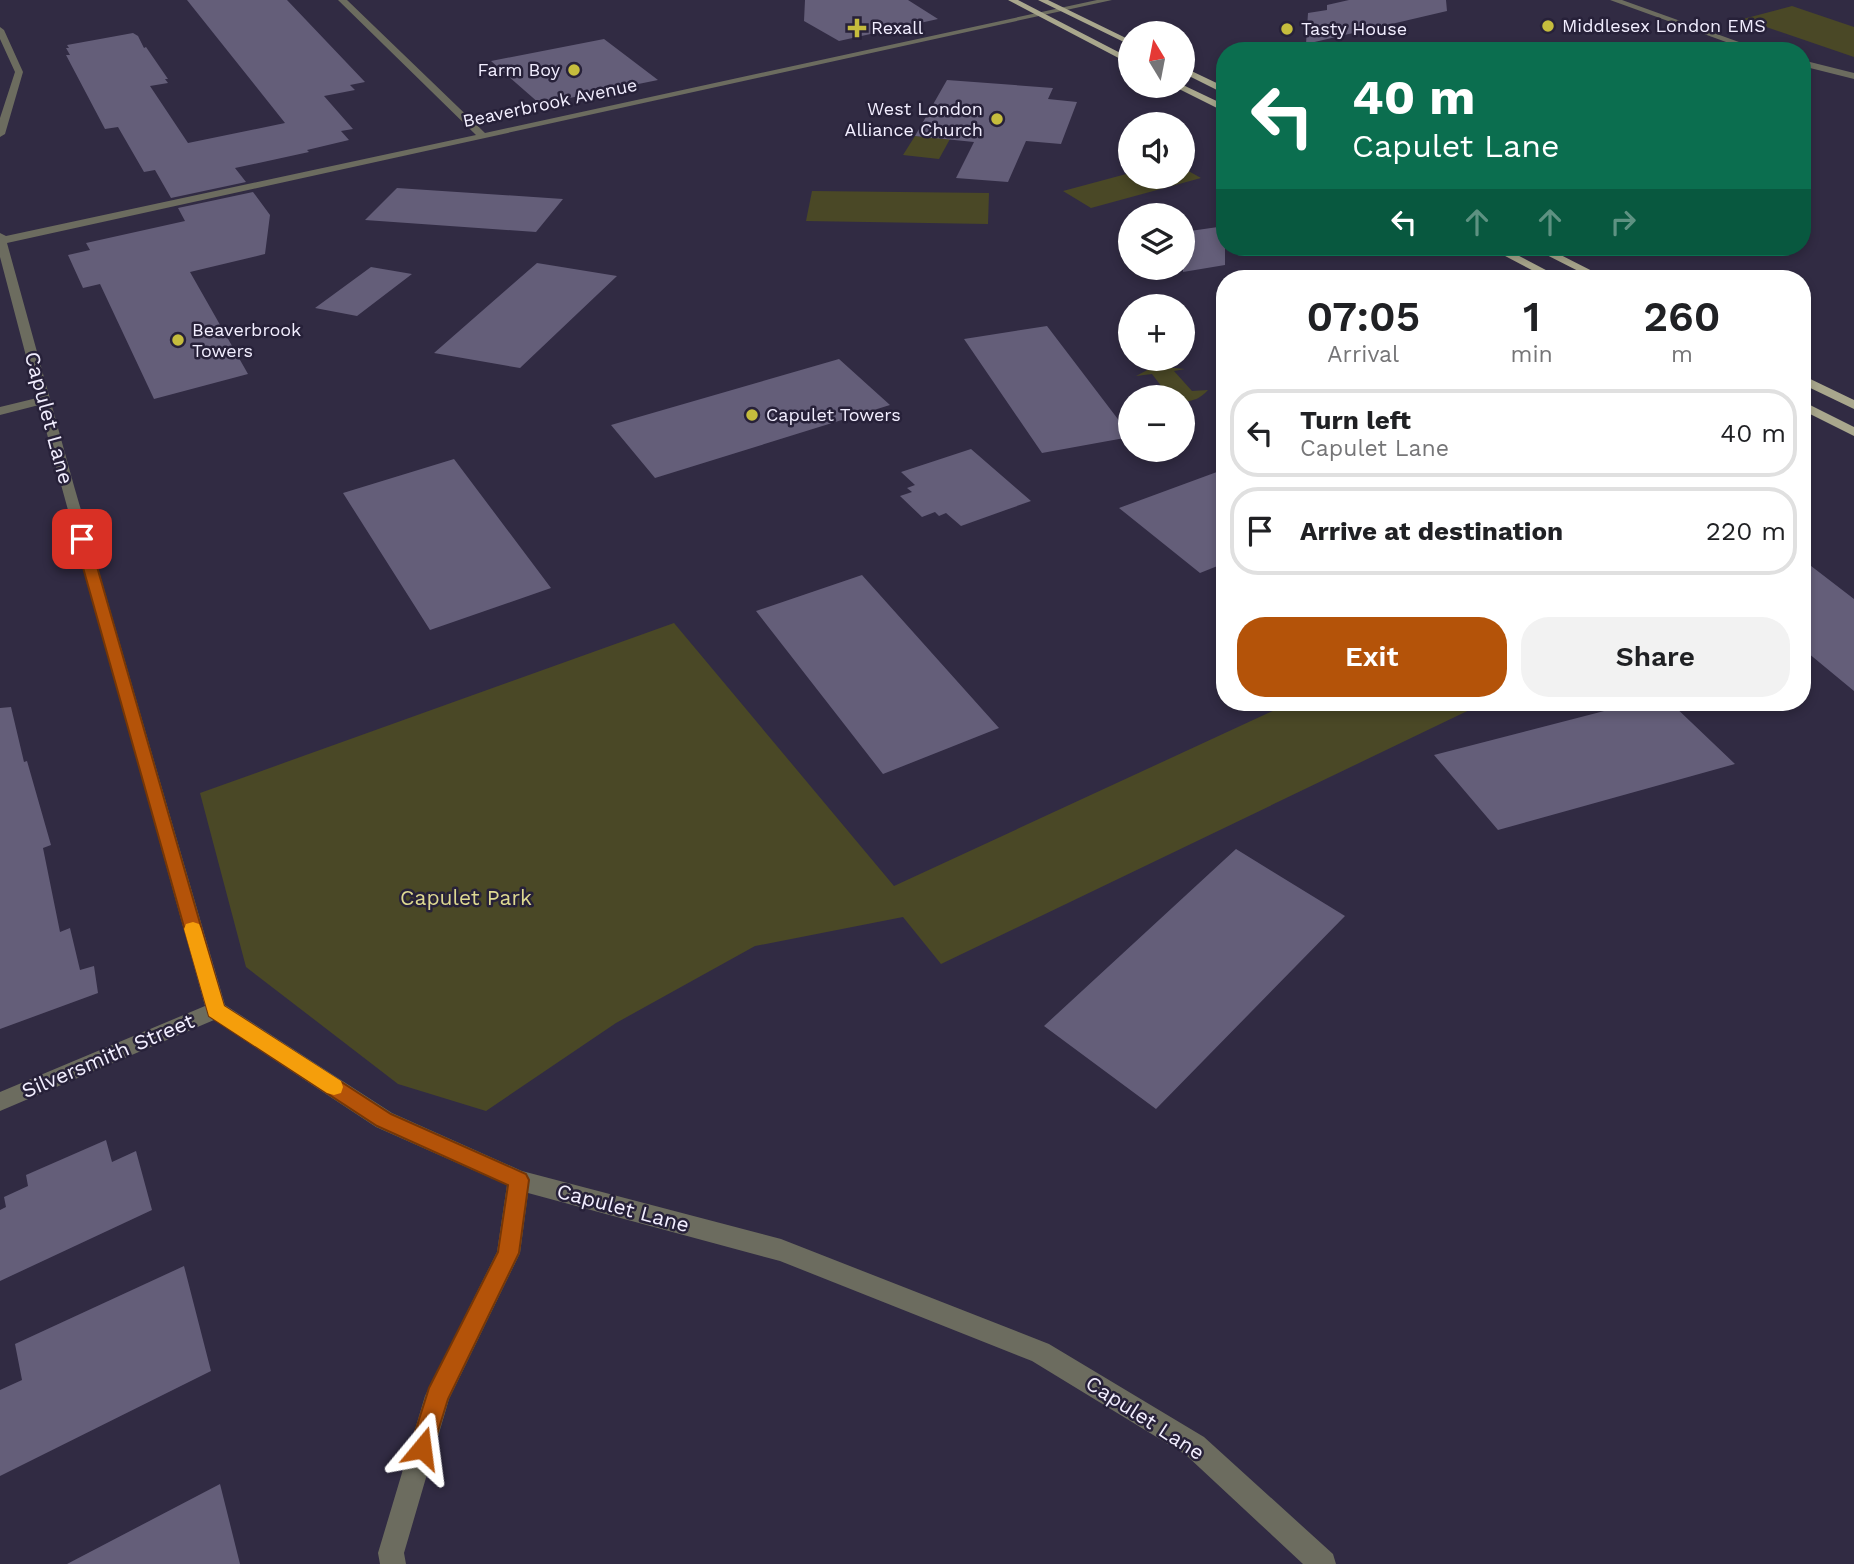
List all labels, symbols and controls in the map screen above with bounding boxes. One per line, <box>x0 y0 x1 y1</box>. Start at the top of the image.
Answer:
place label: Middlesex London EMS <box>1562 15 1766 36</box>
place label: Rexall <box>871 17 924 38</box>
place label: Tasty House <box>1301 18 1407 39</box>
marker: Middlesex London EMS <box>1540 18 1556 34</box>
marker: Rexall <box>849 20 865 36</box>
north arrow <box>1118 21 1195 98</box>
map controls <box>1118 21 1195 462</box>
marker: Tasty House <box>1279 21 1295 37</box>
place label: Farm Boy <box>478 59 561 80</box>
marker: Farm Boy <box>566 62 582 78</box>
text: 40 m <box>1352 68 1475 126</box>
icon: left <box>1237 70 1328 161</box>
street label: Beaverbrook Avenue <box>461 74 639 131</box>
place label: West London Alliance Church <box>845 98 983 140</box>
marker: West London Alliance Church <box>989 111 1005 127</box>
button: sound <box>1118 112 1195 189</box>
text: Capulet Lane <box>1352 127 1560 165</box>
button: layers <box>1118 203 1195 280</box>
icon: left <box>1385 203 1423 241</box>
icon: ahead <box>1458 203 1496 241</box>
icon: ahead <box>1531 203 1569 241</box>
icon: right <box>1604 203 1642 241</box>
text: 07:05 <box>1306 292 1420 341</box>
text: 1 <box>1523 292 1540 341</box>
text: 260 <box>1643 292 1721 341</box>
button: + <box>1118 294 1195 371</box>
place label: Beaverbrook Towers <box>192 319 301 361</box>
marker: Beaverbrook Towers <box>170 332 186 348</box>
text: Arrival <box>1327 341 1399 368</box>
text: min <box>1511 341 1553 368</box>
text: m <box>1671 341 1693 368</box>
street label: Capulet Lane <box>20 349 79 487</box>
button: − <box>1118 385 1195 462</box>
place label: Capulet Towers <box>766 404 901 425</box>
text: Turn left <box>1300 405 1411 435</box>
marker: Capulet Towers <box>744 407 760 423</box>
icon: left <box>1241 414 1279 452</box>
text: 40 m <box>1720 418 1786 448</box>
text: Capulet Lane <box>1300 435 1449 462</box>
pin <box>52 509 112 569</box>
icon: arrive <box>1241 512 1279 550</box>
text: Arrive at destination <box>1300 516 1563 546</box>
text: 220 m <box>1706 516 1786 546</box>
icon: arrive <box>63 520 101 558</box>
button: Exit <box>1237 617 1507 697</box>
button: Share <box>1521 617 1790 697</box>
park label: Capulet Park <box>400 885 532 910</box>
street label: Silversmith Street <box>18 1008 198 1103</box>
street label: Capulet Lane <box>554 1178 692 1237</box>
street label: Capulet Lane <box>1081 1370 1209 1465</box>
position arrow <box>385 1411 459 1485</box>

